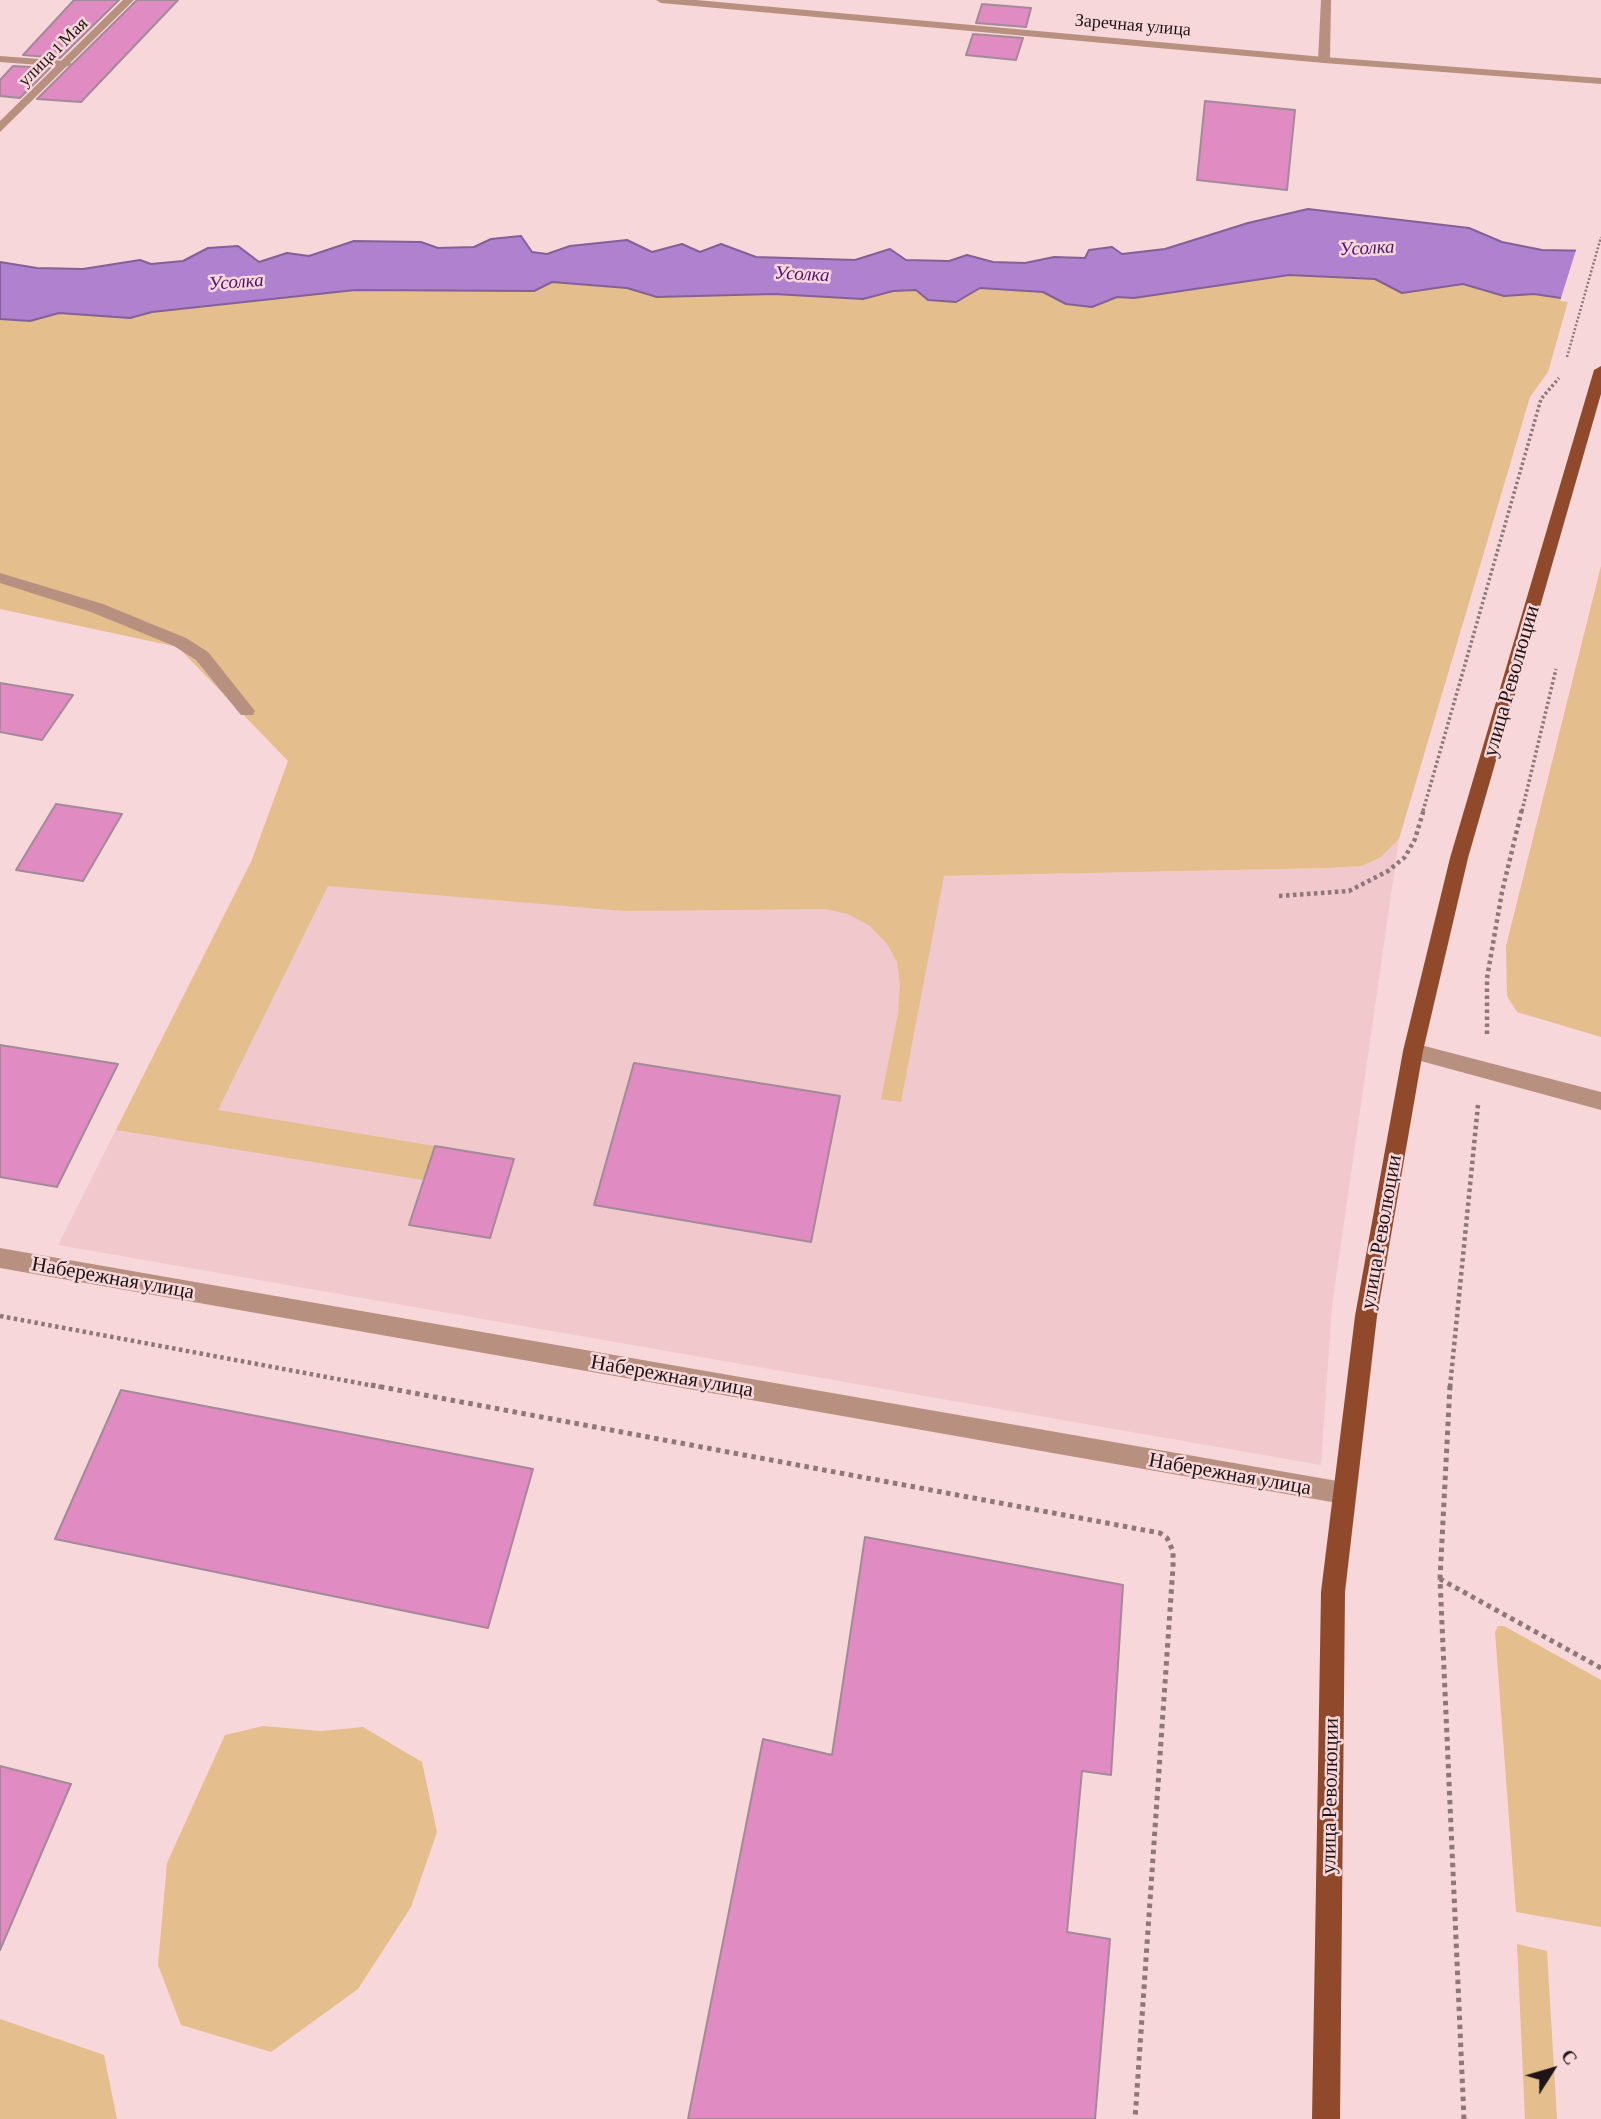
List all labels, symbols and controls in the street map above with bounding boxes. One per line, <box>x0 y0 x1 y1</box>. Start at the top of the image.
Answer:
street label: Заречная улица <box>1074 9 1192 41</box>
street label: улица 1 Мая <box>14 13 92 91</box>
water label: Усолка <box>1339 235 1395 261</box>
water label: Усолка <box>774 261 830 287</box>
water label: Усолка <box>208 269 264 295</box>
street label: улица Революции <box>1477 602 1545 760</box>
street label: улица Революции <box>1355 1153 1407 1311</box>
street label: Набережная улица <box>30 1251 196 1305</box>
street label: Набережная улица <box>589 1349 755 1403</box>
street label: Набережная улица <box>1147 1447 1313 1501</box>
street label: улица Революции <box>1316 1718 1344 1874</box>
north arrow <box>1517 2035 1587 2105</box>
text: С <box>1557 2045 1582 2069</box>

